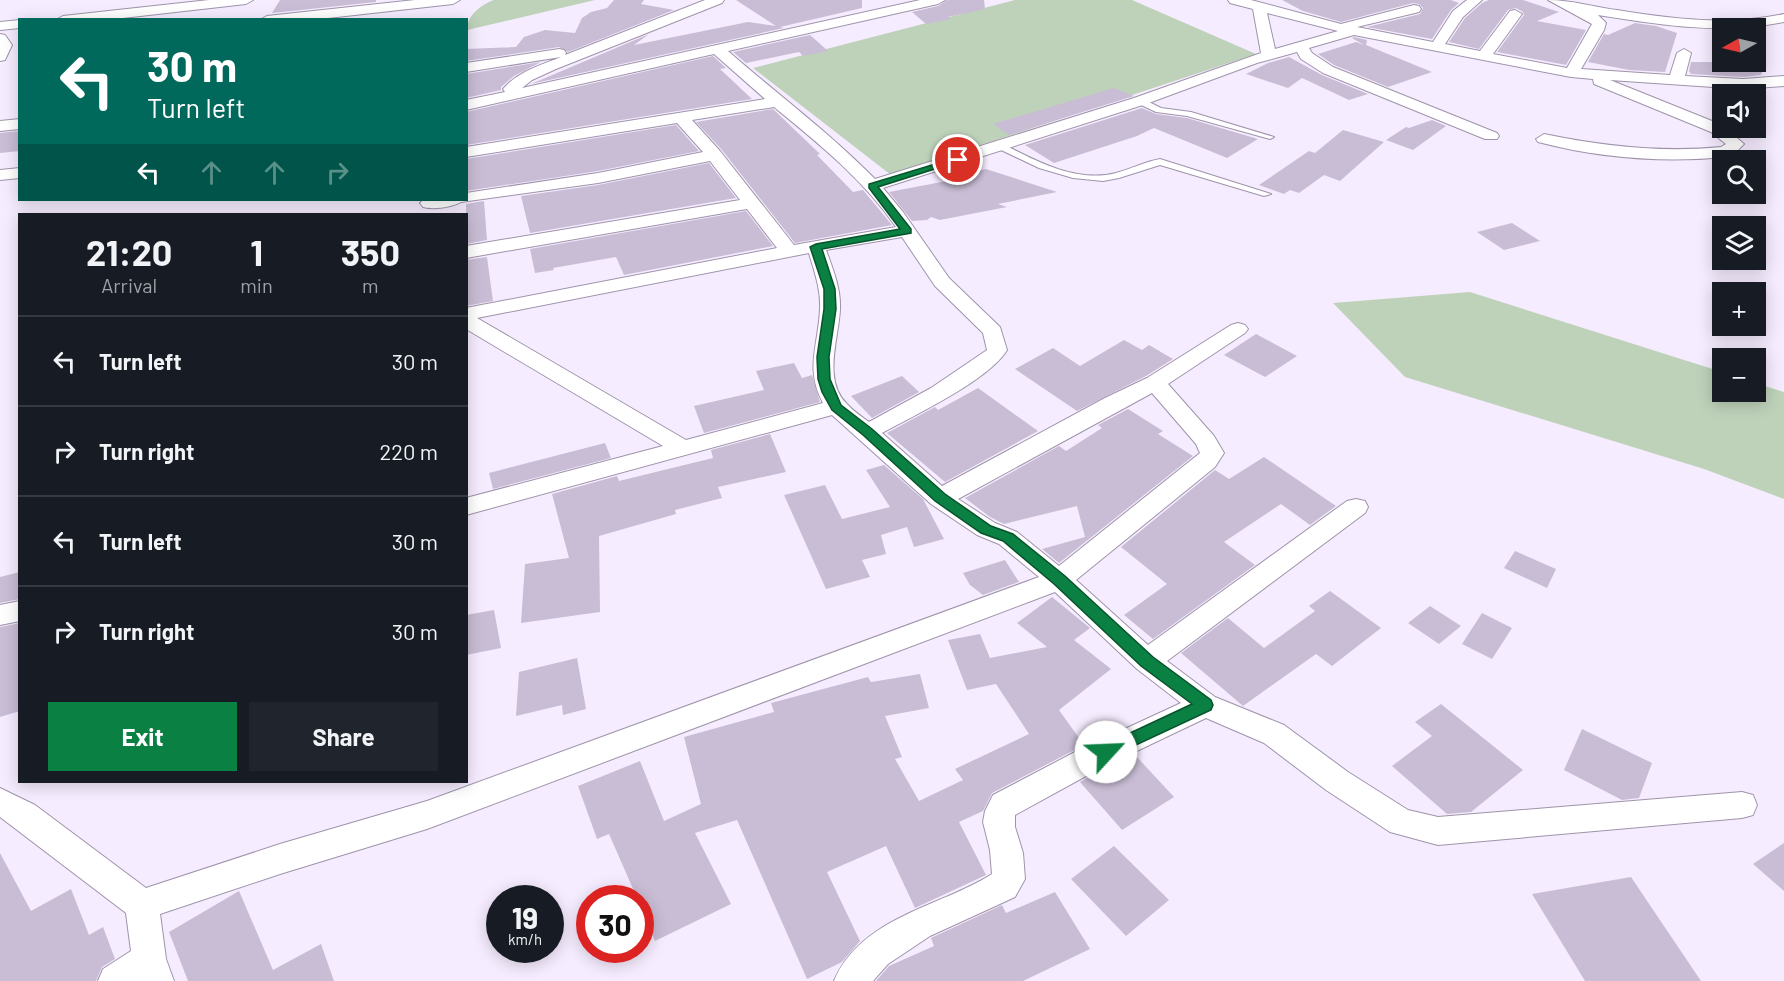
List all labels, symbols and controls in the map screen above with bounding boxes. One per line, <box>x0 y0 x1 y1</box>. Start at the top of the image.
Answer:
north arrow <box>1712 18 1766 72</box>
map controls <box>1712 18 1766 402</box>
text: 30 m <box>147 40 237 90</box>
icon: left <box>48 42 126 120</box>
button: sound <box>1712 84 1766 138</box>
text: Turn left <box>147 91 245 123</box>
pin <box>932 134 983 185</box>
icon: arrive <box>941 143 974 176</box>
button: search <box>1712 150 1766 204</box>
icon: left <box>132 156 165 189</box>
icon: ahead <box>195 156 228 189</box>
icon: ahead <box>258 156 291 189</box>
icon: right <box>321 156 354 189</box>
button: layers <box>1712 216 1766 270</box>
text: 21:20 <box>86 230 172 273</box>
text: 1 <box>250 230 263 273</box>
text: 350 <box>341 230 400 273</box>
text: Arrival <box>101 273 157 297</box>
text: min <box>240 273 273 297</box>
text: m <box>362 273 379 297</box>
button: + <box>1712 282 1766 336</box>
icon: left <box>48 345 81 378</box>
text: Turn left <box>99 348 182 374</box>
text: 30 m <box>392 348 438 374</box>
button: − <box>1712 348 1766 402</box>
icon: right <box>48 435 81 468</box>
text: Turn right <box>99 438 194 464</box>
text: 220 m <box>379 438 438 464</box>
icon: left <box>48 525 81 558</box>
text: Turn left <box>99 528 182 554</box>
text: 30 m <box>392 528 438 554</box>
icon: right <box>48 615 81 648</box>
text: Turn right <box>99 618 194 644</box>
text: 30 m <box>392 618 438 644</box>
button: Exit <box>48 702 237 771</box>
button: Share <box>249 702 438 771</box>
position arrow <box>1074 720 1138 784</box>
speed limit sign: 30 <box>576 885 654 963</box>
text: 19 <box>512 899 538 935</box>
text: km/h <box>508 930 542 948</box>

